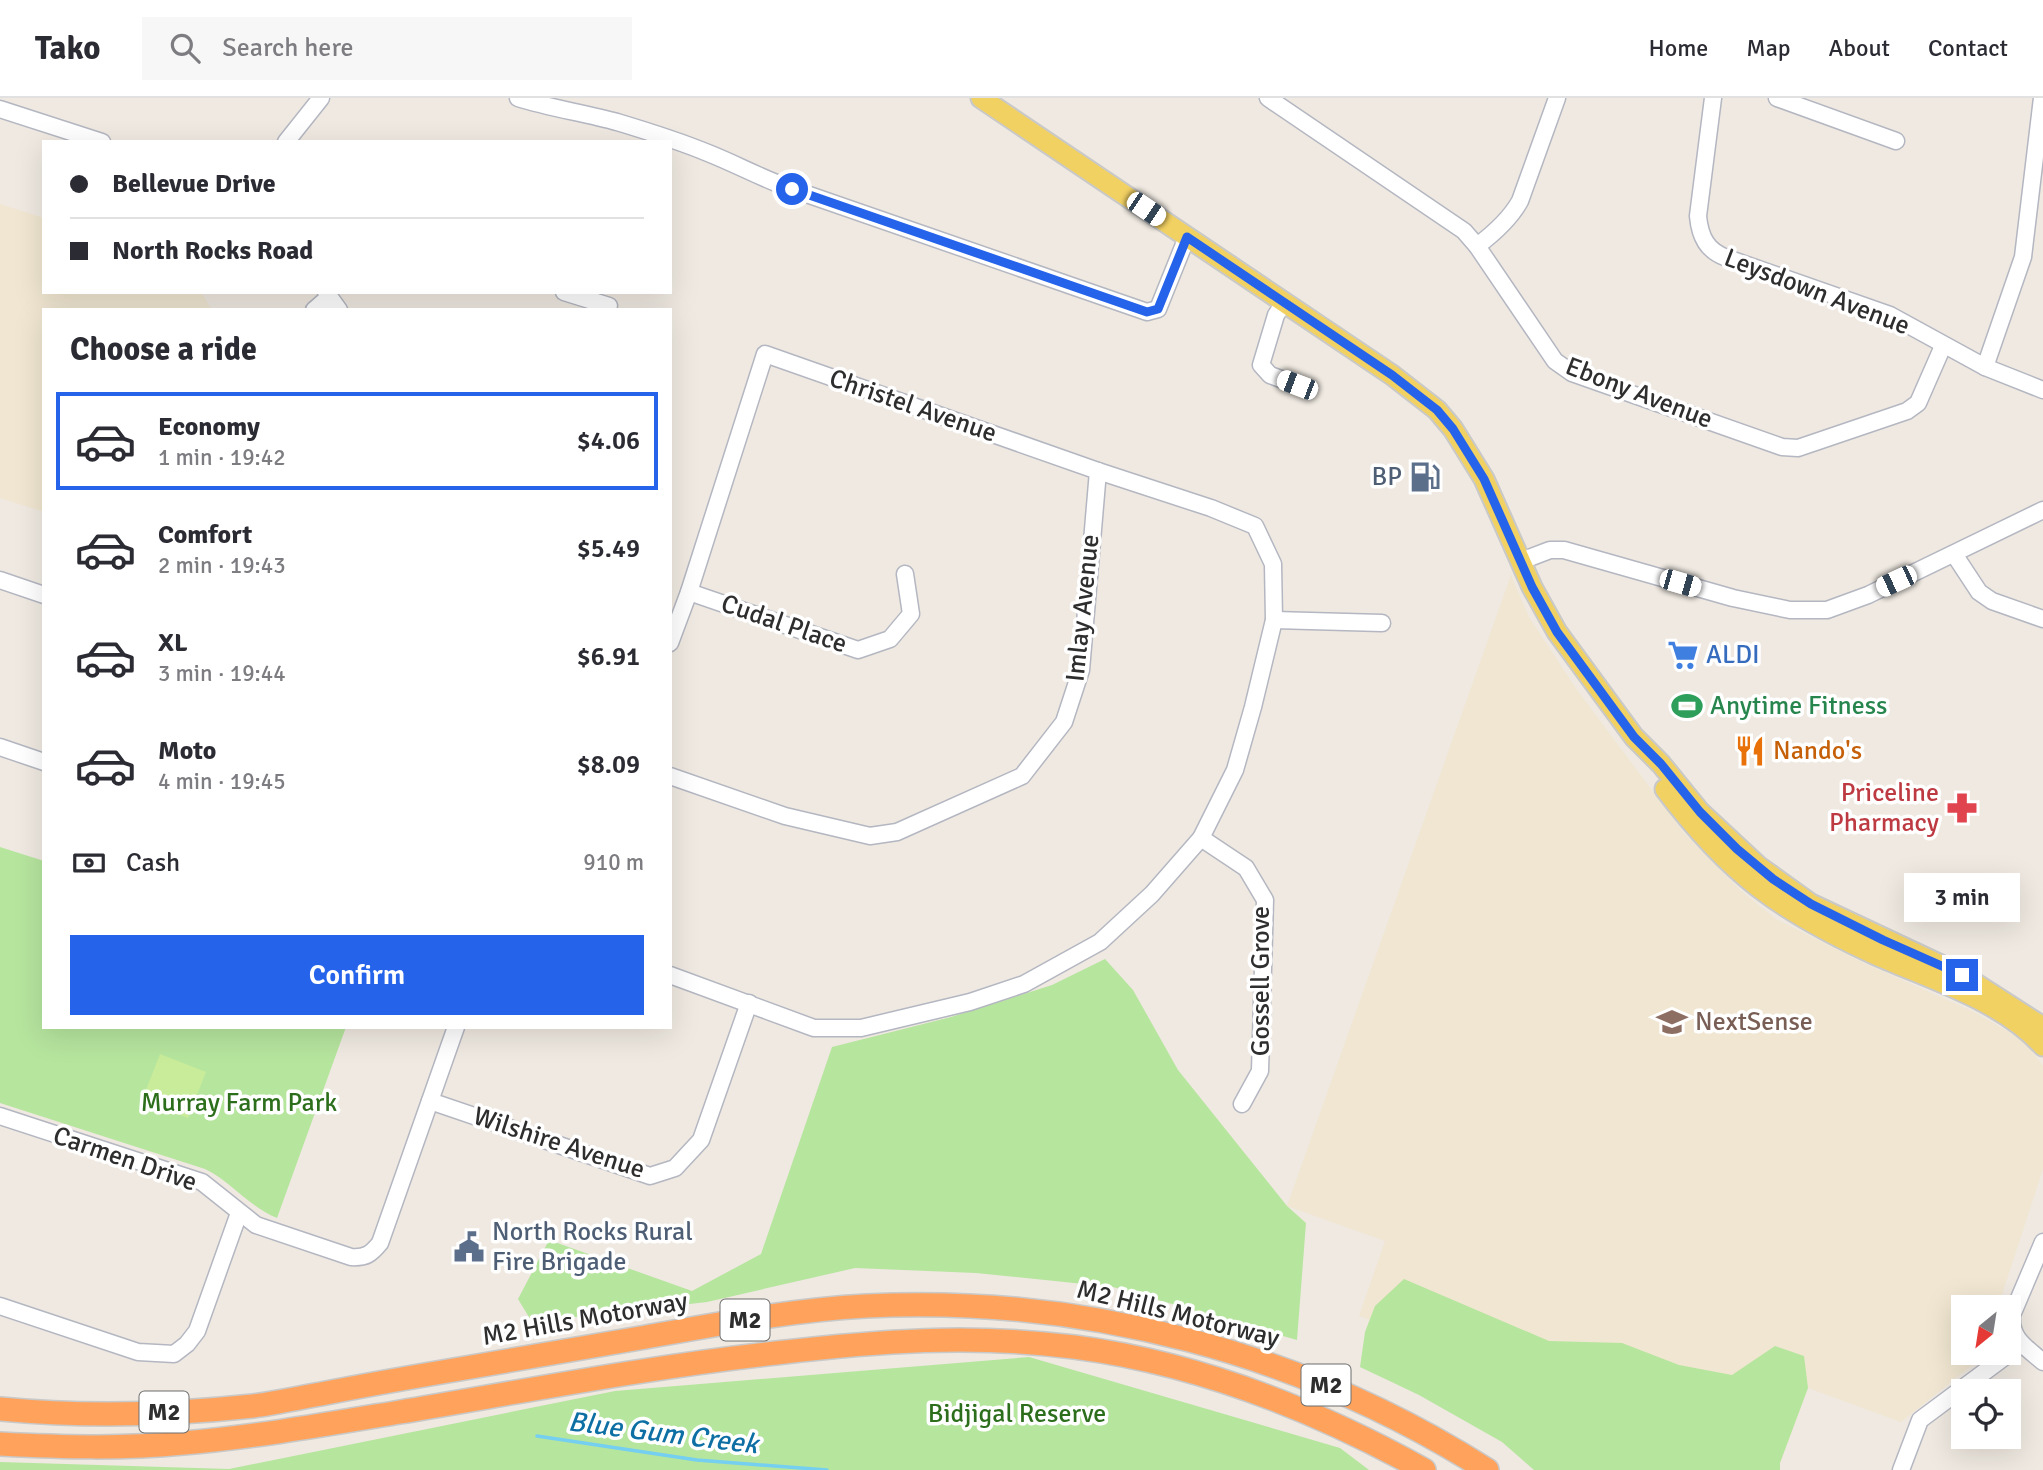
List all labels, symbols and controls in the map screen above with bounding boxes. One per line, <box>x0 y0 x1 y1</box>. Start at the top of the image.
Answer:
search box <box>142 17 632 80</box>
text: Tako <box>35 28 100 69</box>
icon: search <box>166 29 204 67</box>
text: Search here <box>222 32 353 64</box>
text: Home <box>1648 33 1708 63</box>
text: Map <box>1746 33 1791 63</box>
text: About <box>1829 33 1890 63</box>
text: Contact <box>1928 33 2008 63</box>
text: Bellevue Drive <box>112 168 276 200</box>
route start <box>776 173 808 205</box>
car <box>1123 189 1170 229</box>
text: North Rocks Road <box>112 235 313 267</box>
street label: Leysdown Avenue <box>1720 242 1914 342</box>
text: Choose a ride <box>70 330 257 369</box>
street label: Ebony Avenue <box>1561 350 1717 436</box>
street label: Christel Avenue <box>825 362 1001 450</box>
car <box>1274 368 1321 402</box>
icon: car <box>74 410 137 473</box>
text: Economy <box>158 411 260 443</box>
text: $4.06 <box>577 425 640 457</box>
text: 1 min · 19:42 <box>158 443 286 472</box>
fuel station icon: BP <box>1408 460 1442 494</box>
place label: BP <box>1372 461 1402 493</box>
icon: car <box>74 518 137 581</box>
text: Comfort <box>158 519 252 551</box>
text: $5.49 <box>577 533 640 565</box>
street label: Imlay Avenue <box>1059 533 1107 683</box>
text: 2 min · 19:43 <box>158 551 286 580</box>
car <box>1873 563 1920 599</box>
car <box>1657 567 1704 599</box>
street label: Cudal Place <box>717 588 851 660</box>
icon: car <box>74 626 137 689</box>
text: XL <box>158 627 188 659</box>
supermarket icon: ALDI <box>1666 638 1700 672</box>
place label: ALDI <box>1706 639 1760 671</box>
text: $6.91 <box>577 641 640 673</box>
text: 3 min · 19:44 <box>158 659 286 688</box>
sports icon: Anytime Fitness <box>1670 689 1704 723</box>
place label: Anytime Fitness <box>1710 690 1887 722</box>
icon: car <box>74 734 137 797</box>
restaurant icon: Nando's <box>1733 734 1767 768</box>
text: Moto <box>158 735 216 767</box>
place label: Nando's <box>1773 735 1862 767</box>
text: $8.09 <box>577 749 640 781</box>
text: 4 min · 19:45 <box>158 767 286 796</box>
place label: Priceline Pharmacy <box>1829 777 1939 839</box>
pharmacy icon: Priceline Pharmacy <box>1945 791 1979 825</box>
icon: cash <box>70 844 108 882</box>
text: Cash <box>126 847 180 879</box>
text: 910 m <box>583 848 644 877</box>
callout: 3 min <box>1904 874 2020 922</box>
text: 3 min <box>1934 883 1990 912</box>
street label: Gossell Grove <box>1245 906 1277 1056</box>
button: Confirm <box>70 935 644 1015</box>
route end <box>1946 959 1978 991</box>
school or university icon: NextSense <box>1655 1005 1689 1039</box>
place label: NextSense <box>1695 1006 1813 1038</box>
park label: Murray Farm Park <box>141 1087 337 1119</box>
street label: Wilshire Avenue <box>469 1100 649 1186</box>
street label: Carmen Drive <box>49 1119 201 1199</box>
place label: North Rocks Rural Fire Brigade <box>492 1216 693 1278</box>
public building icon: North Rocks Rural Fire Brigade <box>452 1230 486 1264</box>
street label: M2 Hills Motorway <box>1073 1273 1283 1355</box>
street label: M2 Hills Motorway <box>480 1285 690 1353</box>
north arrow <box>1951 1295 2021 1365</box>
map controls <box>1951 1295 2021 1449</box>
road number: M2 <box>720 1300 770 1340</box>
road number: M2 <box>1302 1364 1350 1406</box>
button: locate <box>1951 1379 2021 1449</box>
road number: M2 <box>140 1392 188 1432</box>
park label: Bidjigal Reserve <box>928 1398 1106 1430</box>
water label: Blue Gum Creek <box>566 1404 763 1462</box>

